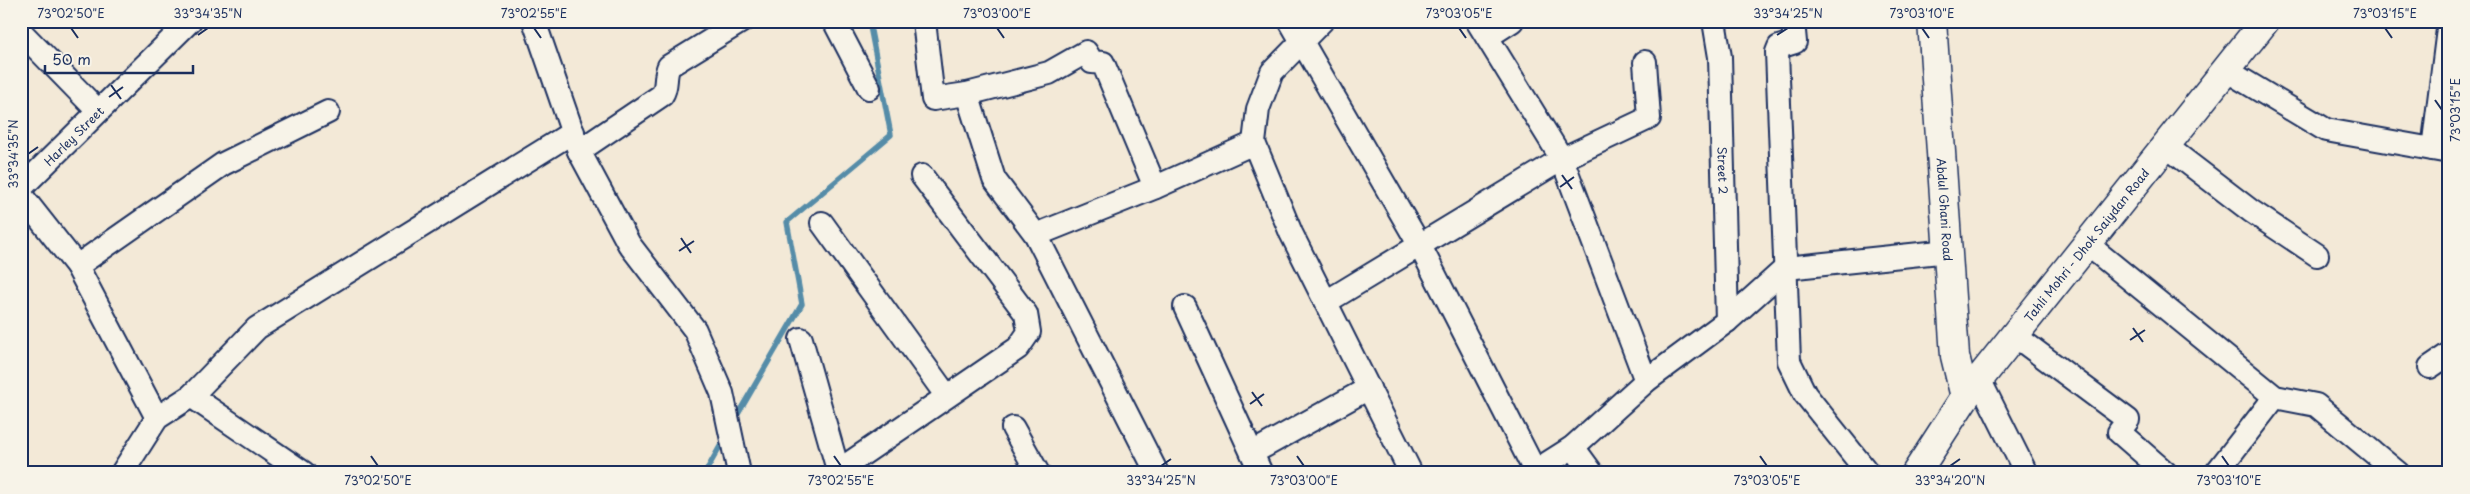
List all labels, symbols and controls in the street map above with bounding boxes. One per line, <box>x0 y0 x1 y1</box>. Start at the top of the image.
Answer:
text: 73°02'50"E <box>37 4 105 22</box>
text: 33°34'35"N <box>173 4 243 22</box>
text: 73°02'55"E <box>501 4 567 22</box>
text: 73°03'00"E <box>963 4 1031 22</box>
text: 73°03'05"E <box>1426 4 1493 22</box>
text: 33°34'25"N <box>1753 4 1823 22</box>
text: 73°03'10"E <box>1890 4 1954 22</box>
text: 73°03'15"E <box>2353 4 2417 22</box>
scale bar <box>45 42 192 74</box>
text: 50 m <box>52 47 91 70</box>
text: 73°03'15"E <box>2446 78 2464 142</box>
street label: Harley Street <box>40 102 108 170</box>
text: 33°34'35"N <box>4 119 22 189</box>
street label: Street 2 <box>1713 146 1733 195</box>
street label: Abdul Ghani Road <box>1932 157 1957 262</box>
street label: Tahli Mohri - Dhok Saiydan Road <box>2020 164 2153 325</box>
text: 73°02'50"E <box>344 471 412 489</box>
text: 73°02'55"E <box>808 471 874 489</box>
text: 33°34'25"N <box>1126 471 1196 489</box>
text: 73°03'00"E <box>1270 471 1338 489</box>
text: 73°03'05"E <box>1734 471 1801 489</box>
text: 33°34'20"N <box>1915 471 1985 489</box>
text: 73°03'10"E <box>2197 471 2261 489</box>

